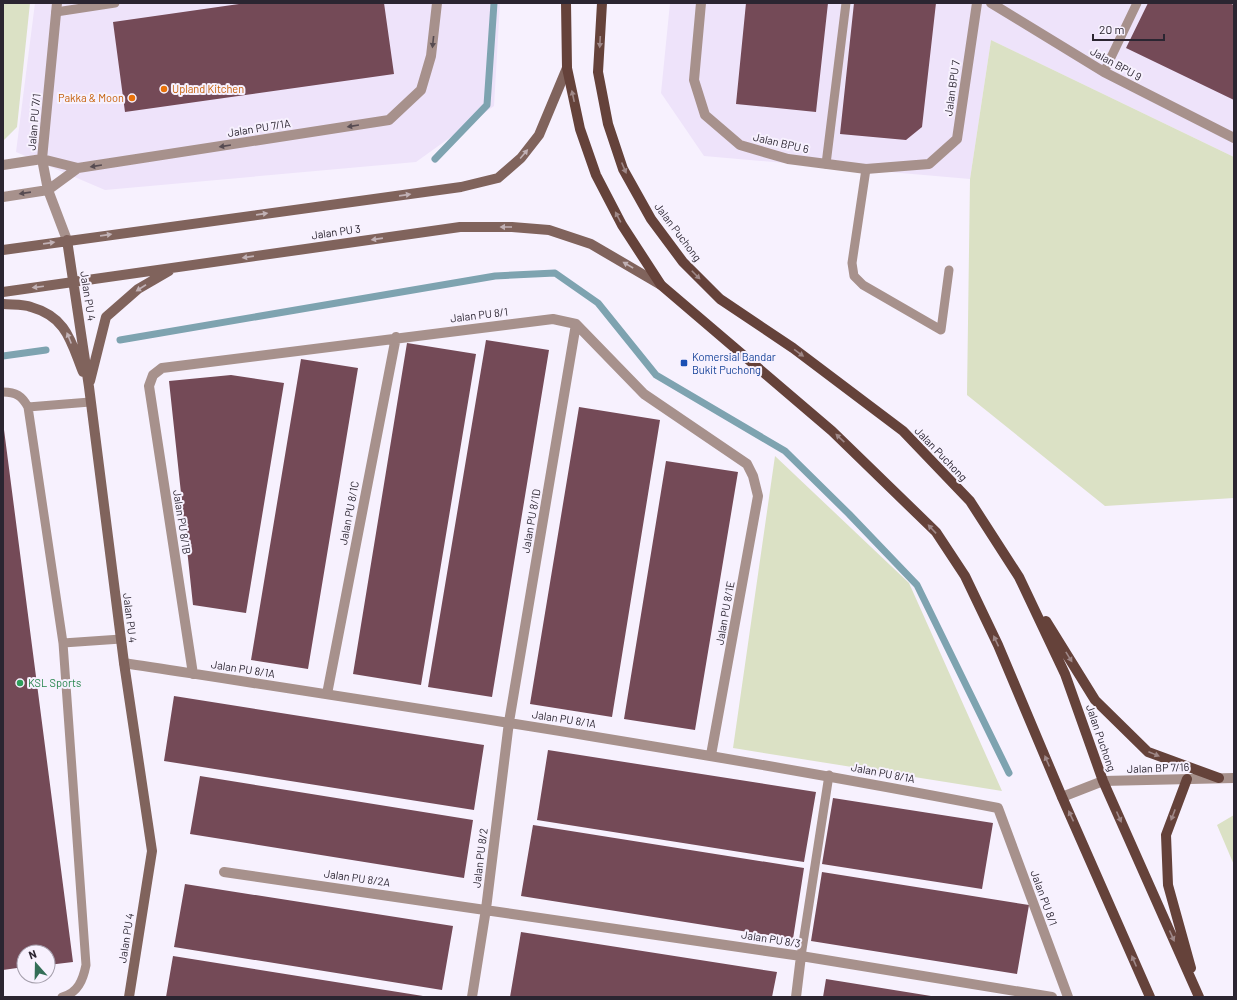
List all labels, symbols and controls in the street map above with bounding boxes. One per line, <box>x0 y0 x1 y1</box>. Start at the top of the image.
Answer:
scale bar <box>1093 16 1164 42</box>
text: 20 m <box>1099 22 1125 36</box>
one-way arrow <box>430 36 436 48</box>
one-way arrow <box>596 36 603 48</box>
street label: Jalan BPU 9 <box>1088 44 1144 83</box>
street label: Jalan BPU 7 <box>941 59 962 117</box>
place label: Upland Kitchen <box>172 82 244 95</box>
marker: Upland Kitchen <box>159 84 169 94</box>
one-way arrow <box>569 90 575 102</box>
place label: Pakka & Moon <box>58 91 124 104</box>
street label: Jalan PU 7/1 <box>25 93 42 151</box>
marker: Pakka & Moon <box>127 93 137 103</box>
street label: Jalan PU 7/1A <box>227 116 292 139</box>
one-way arrow <box>347 123 359 129</box>
street label: Jalan BPU 6 <box>752 130 810 155</box>
one-way arrow <box>219 143 231 149</box>
one-way arrow <box>519 148 528 159</box>
one-way arrow <box>90 163 102 169</box>
one-way arrow <box>621 163 627 175</box>
one-way arrow <box>19 190 32 196</box>
one-way arrow <box>399 192 411 198</box>
street label: Jalan Puchong <box>652 200 705 264</box>
one-way arrow <box>256 211 268 217</box>
one-way arrow <box>615 211 621 223</box>
street label: Jalan PU 3 <box>310 222 361 241</box>
one-way arrow <box>499 224 512 230</box>
one-way arrow <box>100 232 112 238</box>
one-way arrow <box>371 236 383 242</box>
one-way arrow <box>43 240 55 246</box>
one-way arrow <box>242 254 254 260</box>
one-way arrow <box>622 262 634 269</box>
street label: Jalan PU 4 <box>78 270 99 322</box>
one-way arrow <box>691 270 701 280</box>
one-way arrow <box>32 284 44 290</box>
one-way arrow <box>136 284 146 292</box>
street label: Jalan PU 8/1 <box>449 305 509 324</box>
one-way arrow <box>66 331 72 343</box>
one-way arrow <box>794 349 805 357</box>
place label: Komersial Bandar Bukit Puchong <box>692 350 776 376</box>
marker: Komersial Bandar Bukit Puchong <box>679 358 689 368</box>
street label: Jalan Puchong <box>912 424 970 483</box>
one-way arrow <box>835 433 845 442</box>
street label: Jalan PU 8/1C <box>336 480 361 546</box>
street label: Jalan PU 8/1D <box>518 488 543 554</box>
street label: Jalan PU 8/1B <box>171 489 194 555</box>
one-way arrow <box>928 524 937 534</box>
street label: Jalan PU 8/1E <box>712 580 737 646</box>
street label: Jalan PU 4 <box>121 592 140 644</box>
one-way arrow <box>993 636 999 647</box>
one-way arrow <box>1065 652 1072 663</box>
street label: Jalan PU 8/1A <box>210 657 276 680</box>
place label: KSL Sports <box>28 676 81 689</box>
marker: KSL Sports <box>15 678 25 688</box>
street label: Jalan Puchong <box>1084 703 1119 773</box>
street label: Jalan PU 8/1A <box>531 707 597 730</box>
one-way arrow <box>1148 751 1160 757</box>
one-way arrow <box>1044 756 1050 767</box>
street label: Jalan PU 8/1A <box>850 760 916 785</box>
street label: Jalan BP 7/16 <box>1127 760 1190 775</box>
one-way arrow <box>1170 810 1176 822</box>
one-way arrow <box>1068 811 1074 822</box>
one-way arrow <box>1116 811 1122 823</box>
street label: Jalan PU 8/2 <box>469 827 490 889</box>
street label: Jalan PU 8/2A <box>323 866 391 889</box>
street label: Jalan PU 8/1 <box>1028 868 1061 927</box>
street label: Jalan PU 4 <box>115 912 136 964</box>
street label: Jalan PU 8/3 <box>740 927 802 950</box>
one-way arrow <box>1169 930 1175 941</box>
north arrow <box>16 944 56 984</box>
text: N <box>27 947 38 961</box>
one-way arrow <box>1131 955 1137 967</box>

